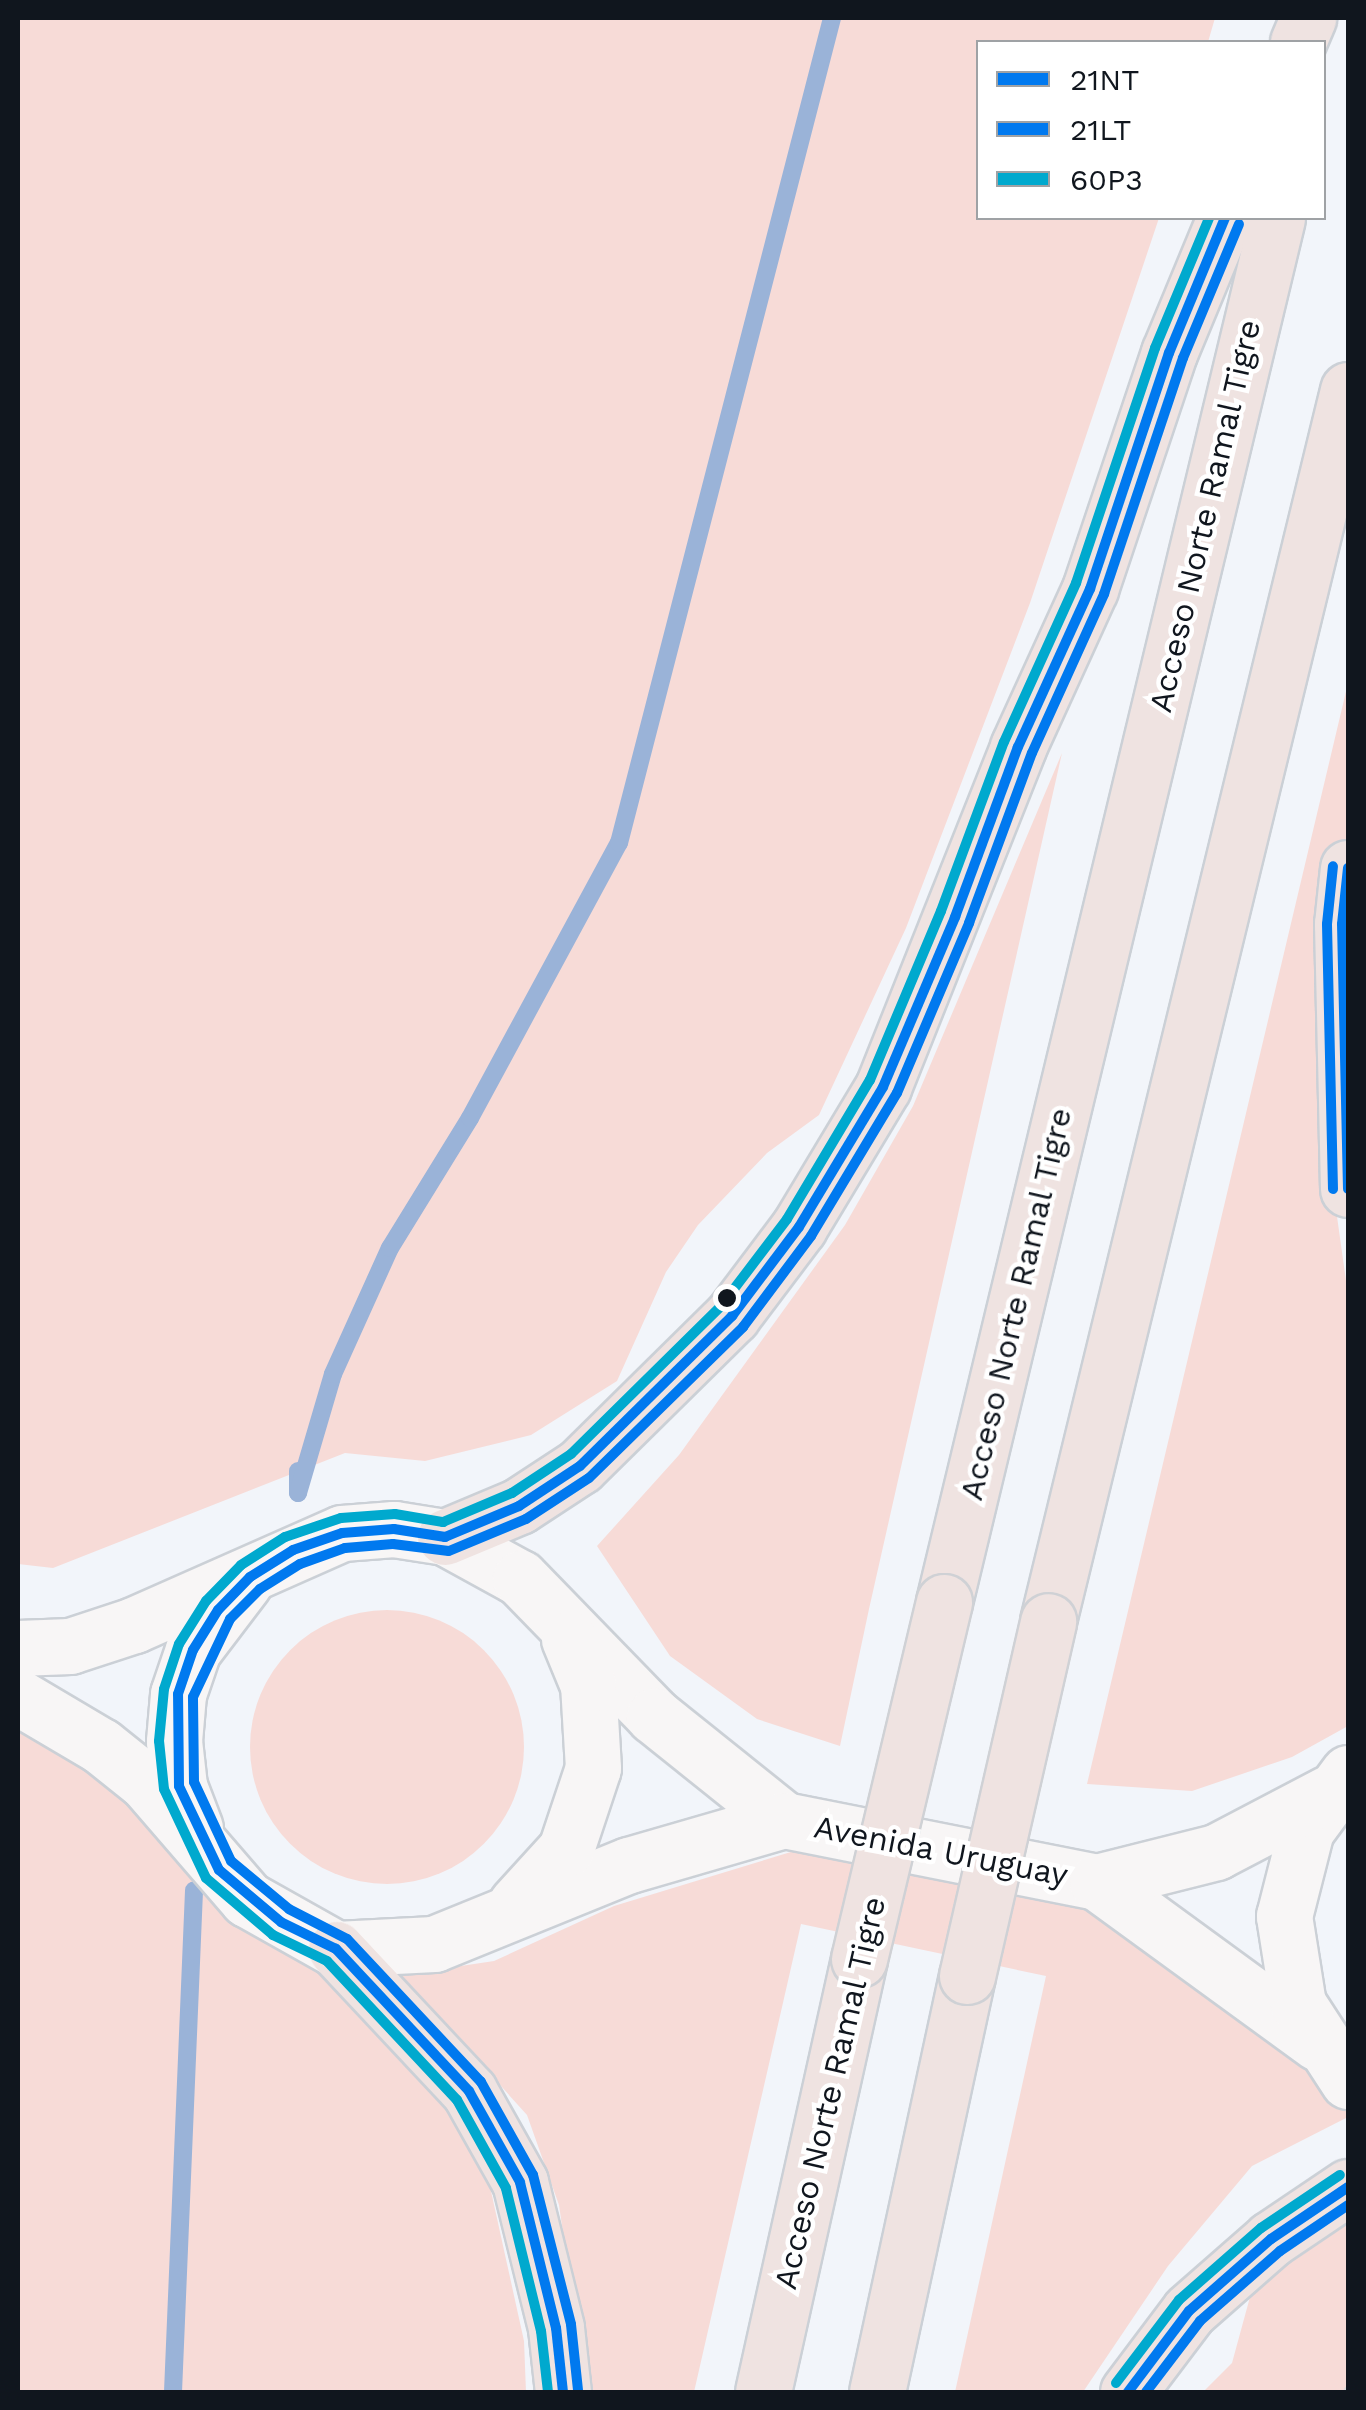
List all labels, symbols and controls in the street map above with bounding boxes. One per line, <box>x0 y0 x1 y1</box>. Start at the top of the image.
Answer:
legend <box>976 40 1326 220</box>
text: 21NT <box>1070 62 1139 97</box>
text: 21LT <box>1070 112 1131 147</box>
text: 60P3 <box>1070 162 1143 197</box>
street label: Acceso Norte Ramal Tigre <box>1141 315 1269 717</box>
street label: Acceso Norte Ramal Tigre <box>952 1103 1080 1505</box>
unlabelled marker <box>717 1288 737 1308</box>
street label: Avenida Uruguay <box>811 1808 1071 1894</box>
street label: Acceso Norte Ramal Tigre <box>766 1892 894 2294</box>

